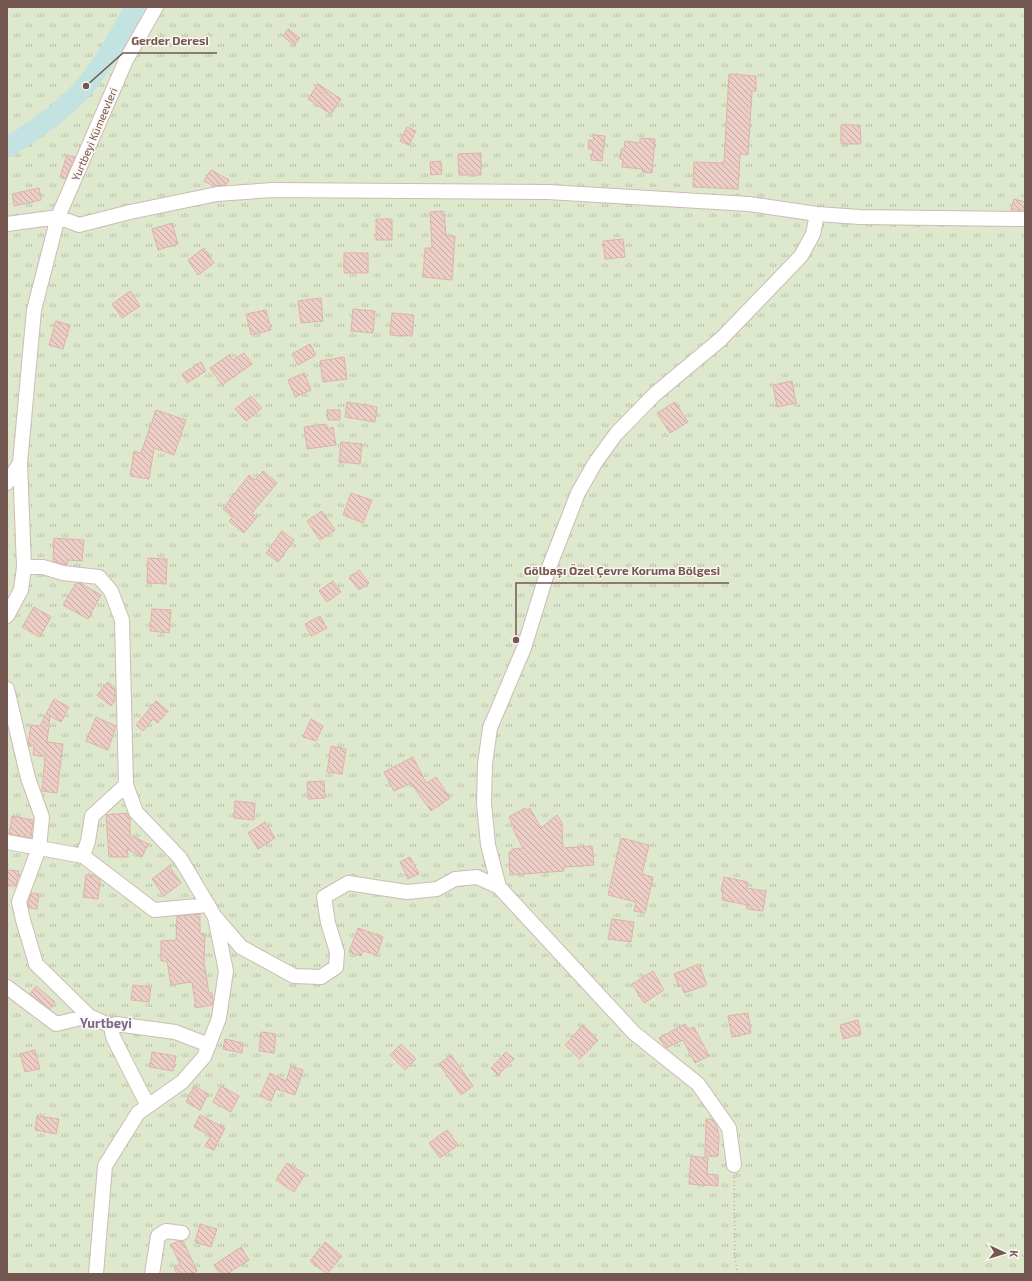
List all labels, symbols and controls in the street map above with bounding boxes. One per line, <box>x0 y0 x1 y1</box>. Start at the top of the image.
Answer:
callout: Gerder Deresi <box>123 29 217 53</box>
text: Gerder Deresi <box>131 33 209 47</box>
street label: Yurtbeyi Kümeevleri <box>68 85 120 183</box>
callout: Gölbaşı Özel Çevre Koruma Bölgesi <box>516 559 729 583</box>
text: Gölbaşı Özel Çevre Koruma Bölgesi <box>524 563 720 578</box>
district label: Yurtbeyi <box>80 1015 132 1031</box>
north arrow <box>984 1233 1024 1273</box>
text: K <box>1008 1250 1021 1258</box>

